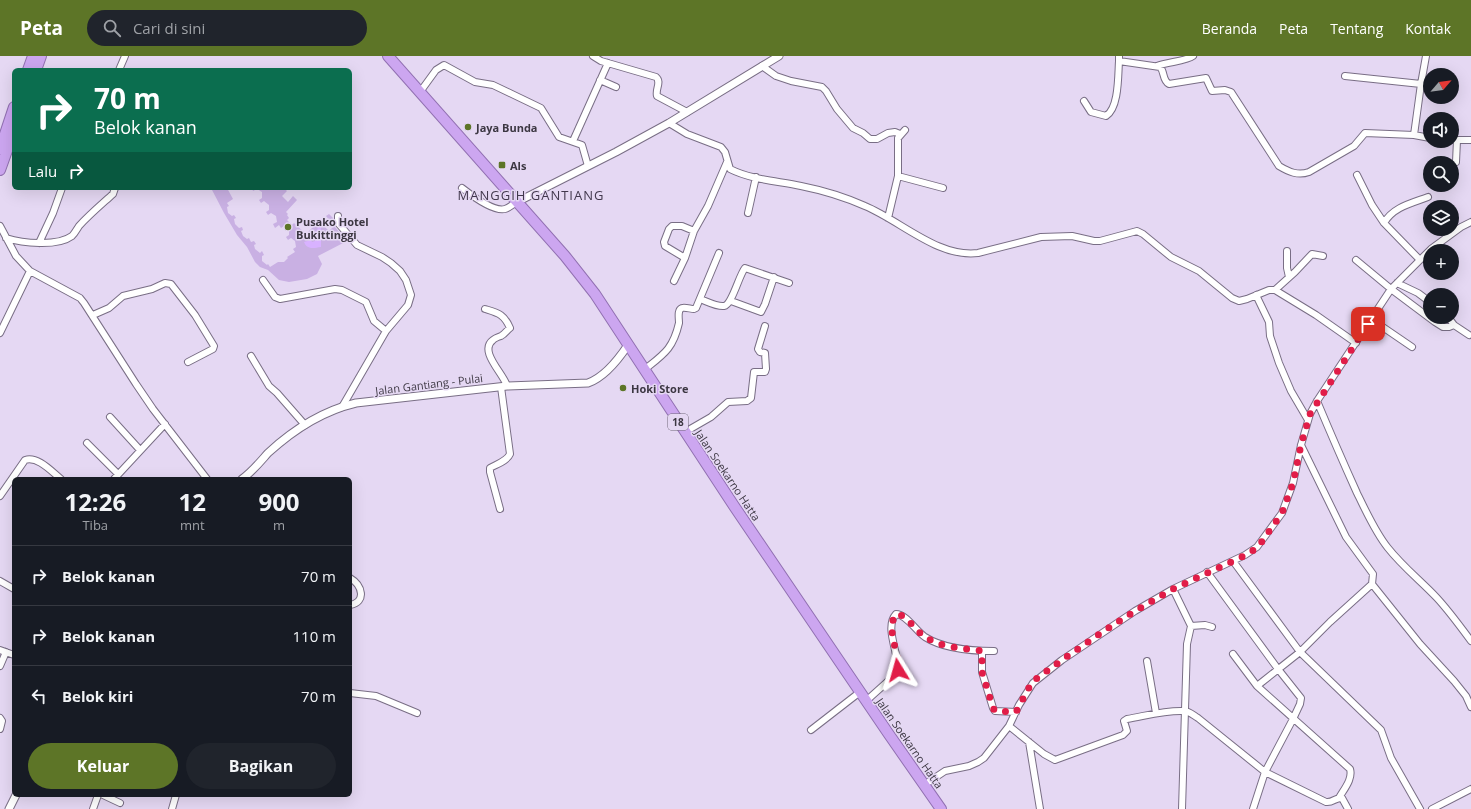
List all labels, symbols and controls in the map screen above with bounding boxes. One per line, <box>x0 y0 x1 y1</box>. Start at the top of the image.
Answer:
search box <box>87 10 367 46</box>
text: Peta <box>20 15 63 41</box>
icon: search <box>101 17 123 39</box>
text: Cari di sini <box>133 18 205 38</box>
text: Beranda <box>1202 19 1257 38</box>
text: Peta <box>1279 19 1308 38</box>
text: Tentang <box>1330 19 1383 38</box>
text: Kontak <box>1405 19 1451 38</box>
north arrow <box>1423 68 1459 104</box>
map controls <box>1423 68 1459 324</box>
text: 70 m <box>94 79 161 117</box>
icon: right <box>28 84 80 136</box>
button: sound <box>1423 112 1459 148</box>
text: Belok kanan <box>94 115 197 139</box>
place label: Jaya Bunda <box>475 120 538 135</box>
marker: Jaya Bunda <box>463 122 473 132</box>
button: search <box>1423 156 1459 192</box>
place label: Als <box>510 158 527 173</box>
icon: right <box>65 160 87 182</box>
marker: Als <box>497 160 507 170</box>
text: Lalu <box>28 161 57 181</box>
district label: MANGGIH GANTIANG <box>458 186 604 204</box>
button: layers <box>1423 200 1459 236</box>
place label: Pusako Hotel Bukittinggi <box>296 214 369 242</box>
marker: Pusako Hotel Bukittinggi <box>283 222 293 232</box>
button: + <box>1423 244 1459 280</box>
button: − <box>1423 288 1459 324</box>
pin <box>1351 307 1385 341</box>
icon: arrive <box>1357 313 1379 335</box>
street label: Jalan Gantiang - Pulai <box>373 370 484 398</box>
place label: Hoki Store <box>631 381 689 396</box>
marker: Hoki Store <box>618 383 628 393</box>
road number: 18 <box>668 414 688 430</box>
street label: Jalan Soekarno Hatta <box>691 426 764 524</box>
text: 12:26 <box>64 485 126 518</box>
text: 12 <box>179 485 206 518</box>
text: 900 <box>258 485 300 518</box>
text: Tiba <box>82 516 108 534</box>
text: mnt <box>180 516 205 534</box>
text: m <box>273 516 285 534</box>
icon: right <box>28 565 50 587</box>
text: Belok kanan <box>62 566 155 586</box>
text: 70 m <box>301 566 336 586</box>
icon: right <box>28 625 50 647</box>
text: Belok kanan <box>62 626 155 646</box>
text: 110 m <box>292 626 336 646</box>
position arrow <box>877 649 919 691</box>
icon: left <box>28 685 50 707</box>
text: Belok kiri <box>62 686 133 706</box>
text: 70 m <box>301 686 336 706</box>
street label: Jalan Soekarno Hatta <box>873 694 947 791</box>
button: Keluar <box>28 743 178 789</box>
button: Bagikan <box>186 743 336 789</box>

